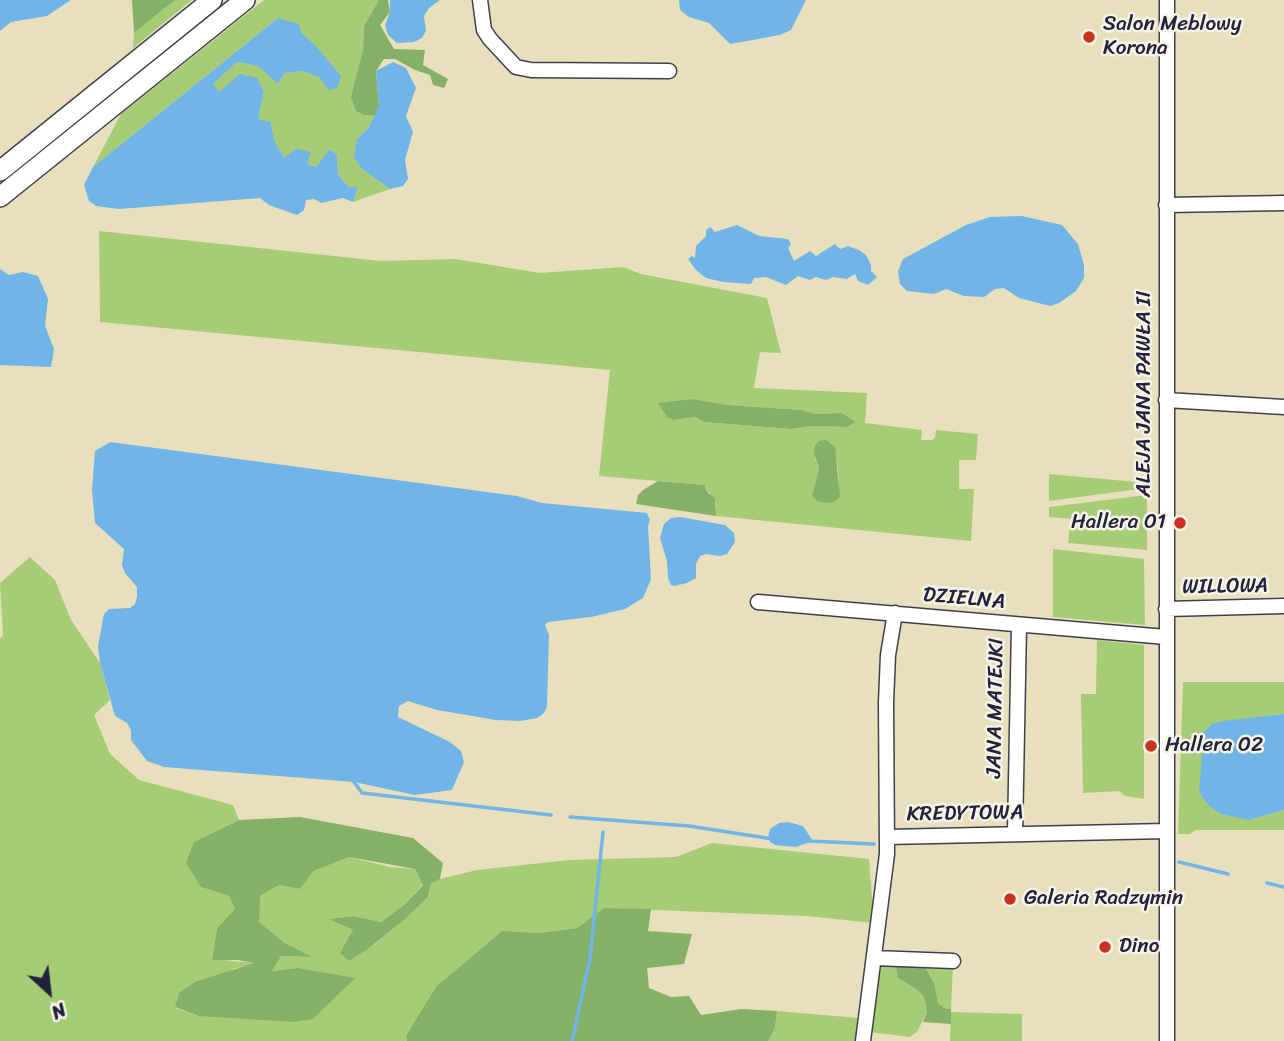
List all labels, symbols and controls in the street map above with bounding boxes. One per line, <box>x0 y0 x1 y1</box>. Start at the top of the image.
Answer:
place label: Salon Meblowy Korona <box>1103 12 1242 62</box>
marker: Salon Meblowy Korona <box>1081 29 1097 45</box>
street label: ALEJA JANA PAWŁA II <box>1132 291 1158 497</box>
place label: Hallera 01 <box>1071 510 1166 536</box>
marker: Hallera 01 <box>1172 515 1188 531</box>
street label: WILLOWA <box>1182 574 1268 600</box>
street label: DZIELNA <box>922 583 1006 615</box>
street label: JANA MATEJKI <box>982 638 1010 778</box>
place label: Hallera 02 <box>1165 733 1263 759</box>
marker: Hallera 02 <box>1143 738 1159 754</box>
street label: KREDYTOWA <box>907 800 1023 828</box>
place label: Galeria Radzymin <box>1024 886 1183 912</box>
marker: Galeria Radzymin <box>1002 891 1018 907</box>
place label: Dino <box>1119 934 1159 960</box>
marker: Dino <box>1097 939 1113 955</box>
north arrow <box>14 957 84 1027</box>
text: N <box>45 993 72 1029</box>

